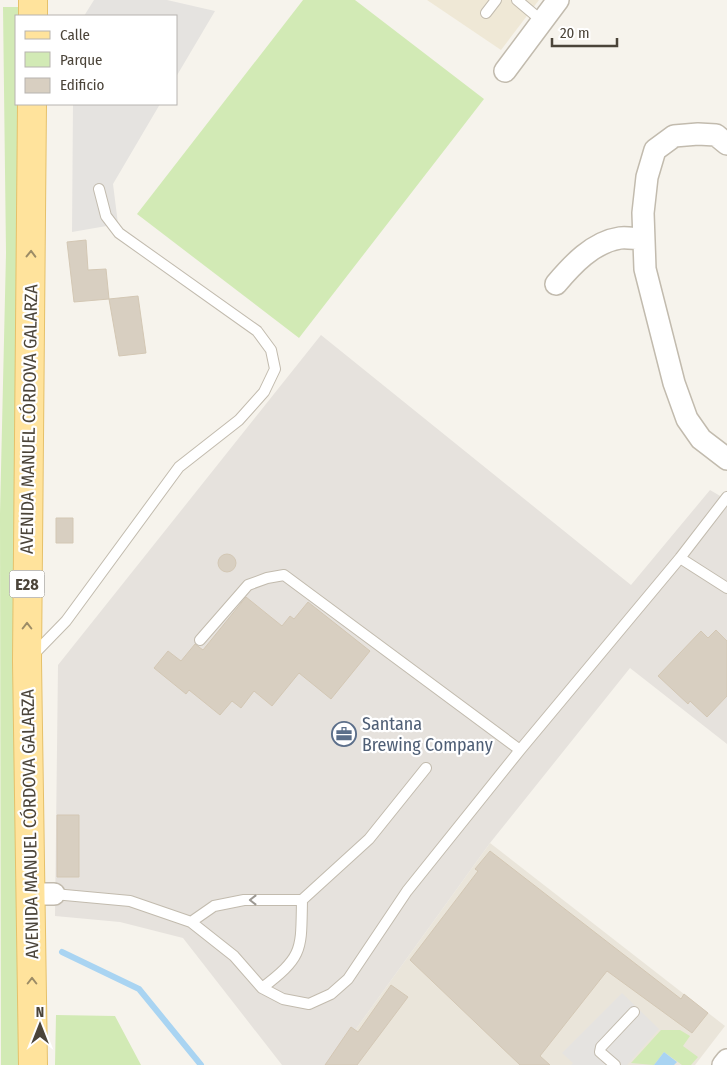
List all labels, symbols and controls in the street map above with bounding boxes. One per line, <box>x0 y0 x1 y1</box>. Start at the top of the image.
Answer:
legend <box>15 15 178 105</box>
scale bar <box>552 15 617 47</box>
text: 20 m <box>560 24 590 42</box>
text: Calle <box>60 26 90 44</box>
text: Parque <box>60 51 103 69</box>
text: Edificio <box>60 76 105 94</box>
one-way arrow <box>26 250 36 258</box>
street label: AVENIDA MANUEL CÓRDOVA GALARZA <box>16 283 42 554</box>
road number: E28 <box>10 570 44 598</box>
one-way arrow <box>22 622 32 630</box>
street label: AVENIDA MANUEL CÓRDOVA GALARZA <box>17 688 43 959</box>
place label: Santana Brewing Company <box>362 713 493 756</box>
office icon: Santana Brewing Company <box>331 721 357 747</box>
one-way arrow <box>249 895 256 905</box>
one-way arrow <box>27 977 37 985</box>
north arrow <box>15 1000 65 1050</box>
text: N <box>36 1004 44 1021</box>

